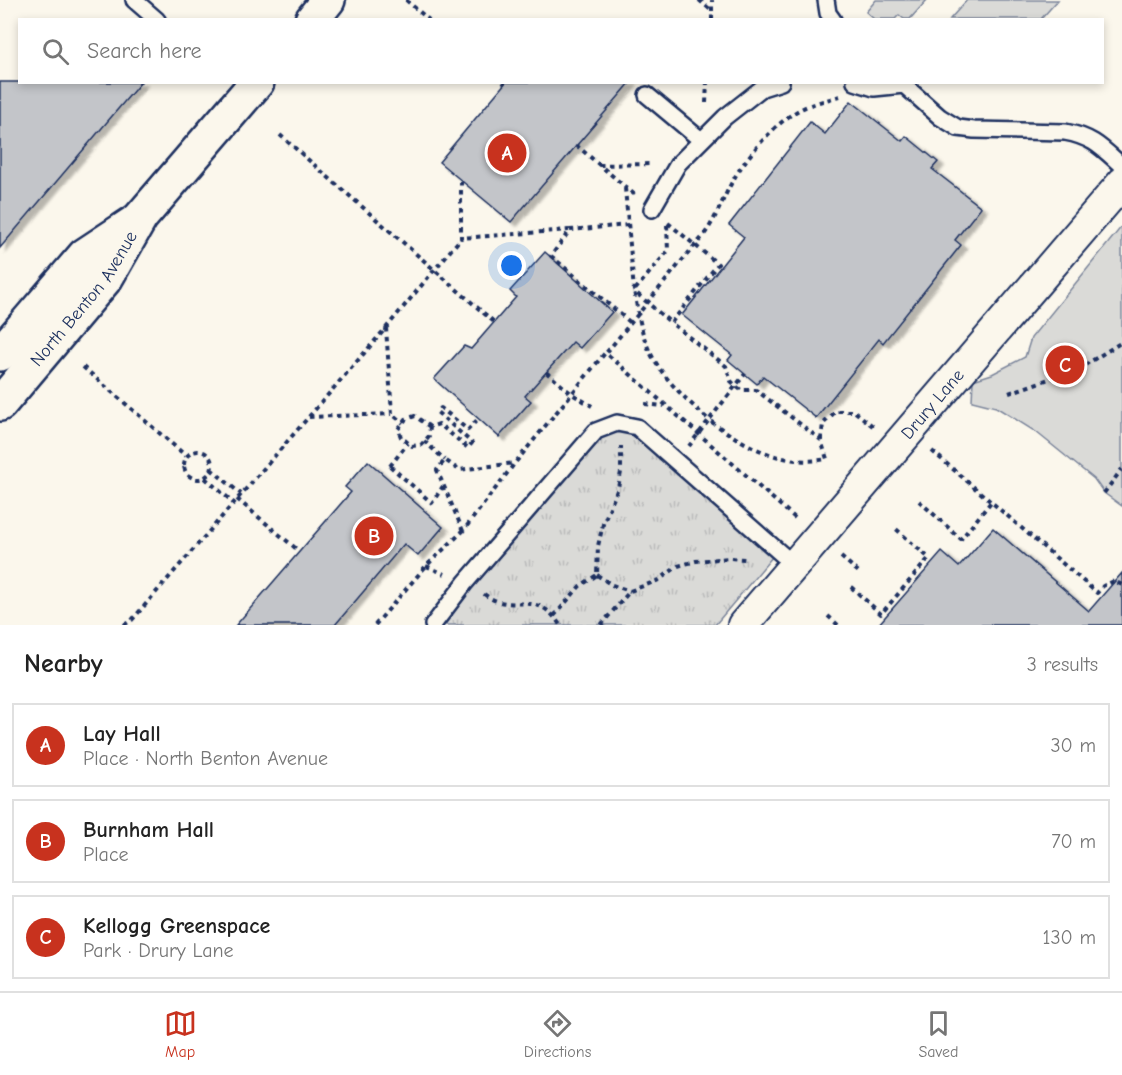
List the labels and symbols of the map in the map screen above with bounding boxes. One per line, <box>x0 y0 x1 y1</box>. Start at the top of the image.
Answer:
pin: A <box>488 130 526 176</box>
street label: North Benton Avenue <box>26 227 141 370</box>
your location <box>497 251 526 280</box>
pin: C <box>1046 342 1084 388</box>
street label: Drury Lane <box>896 365 968 444</box>
pin: B <box>354 514 394 558</box>

